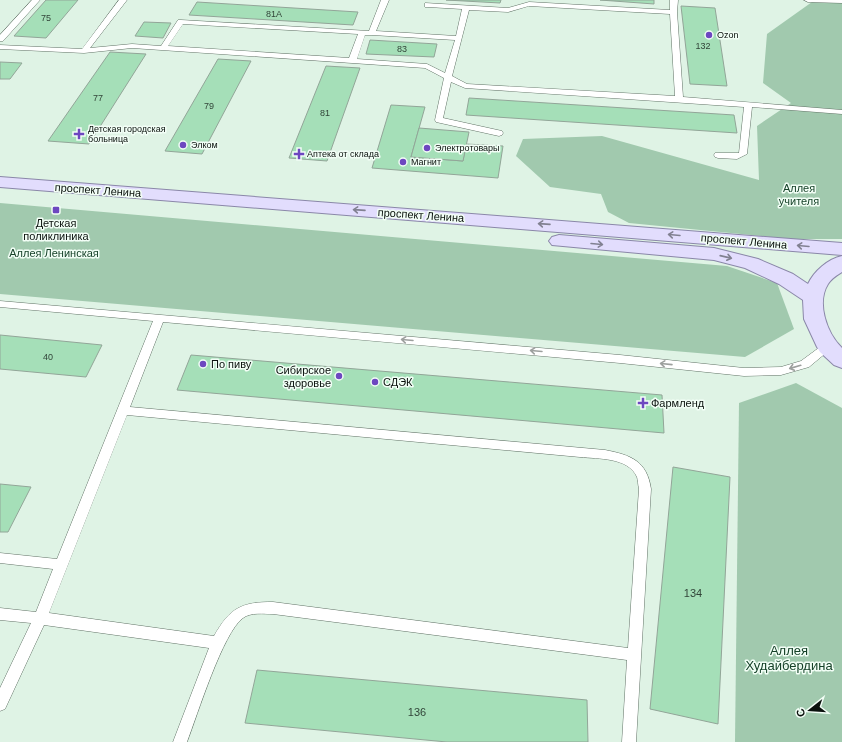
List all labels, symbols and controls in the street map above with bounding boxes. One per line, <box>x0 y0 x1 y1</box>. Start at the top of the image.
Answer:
house number: 81А <box>266 9 282 19</box>
house number: 75 <box>41 13 51 23</box>
marker: Ozon <box>704 30 714 40</box>
place label: Ozon <box>717 30 739 40</box>
house number: 132 <box>695 41 711 51</box>
house number: 83 <box>397 44 407 54</box>
house number: 77 <box>93 93 103 103</box>
house number: 79 <box>204 101 214 111</box>
house number: 81 <box>320 108 330 118</box>
place label: Детская городская больница <box>88 124 166 144</box>
marker: Детская городская больница <box>73 128 85 140</box>
marker: Элком <box>178 140 188 150</box>
place label: Элком <box>191 140 218 150</box>
marker: Электротовары <box>422 143 432 153</box>
place label: Электротовары <box>435 143 500 153</box>
marker: Аптека от склада <box>294 149 304 159</box>
place label: Аптека от склада <box>307 149 379 159</box>
marker: Магнит <box>398 157 408 167</box>
place label: Магнит <box>411 157 441 167</box>
street label: проспект Ленина <box>54 181 142 199</box>
park label: Аллея учителя <box>779 182 819 207</box>
marker: Детская поликлиника <box>51 205 61 215</box>
one-way arrow <box>353 206 366 213</box>
street label: проспект Ленина <box>377 206 465 224</box>
place label: Детская поликлиника <box>23 217 90 242</box>
one-way arrow <box>538 221 551 228</box>
one-way arrow <box>668 231 681 238</box>
street label: проспект Ленина <box>700 231 789 251</box>
one-way arrow <box>590 240 603 247</box>
one-way arrow <box>797 242 810 249</box>
park label: Аллея Ленинская <box>9 247 99 259</box>
one-way arrow <box>719 253 732 261</box>
one-way arrow <box>401 336 414 343</box>
one-way arrow <box>530 348 543 355</box>
house number: 40 <box>43 352 53 362</box>
place label: По пиву <box>211 358 252 370</box>
marker: По пиву <box>198 359 208 369</box>
one-way arrow <box>660 360 673 367</box>
one-way arrow <box>789 363 802 371</box>
place label: Сибирское здоровье <box>276 364 331 389</box>
marker: Сибирское здоровье <box>334 371 344 381</box>
place label: СДЭК <box>383 376 413 388</box>
marker: СДЭК <box>370 377 380 387</box>
place label: Фармленд <box>651 397 705 409</box>
marker: Фармленд <box>638 398 648 408</box>
house number: 134 <box>684 587 702 599</box>
park label: Аллея Худайбердина <box>745 643 833 673</box>
north arrow <box>790 690 830 730</box>
house number: 136 <box>408 706 426 718</box>
text: С <box>794 707 807 718</box>

